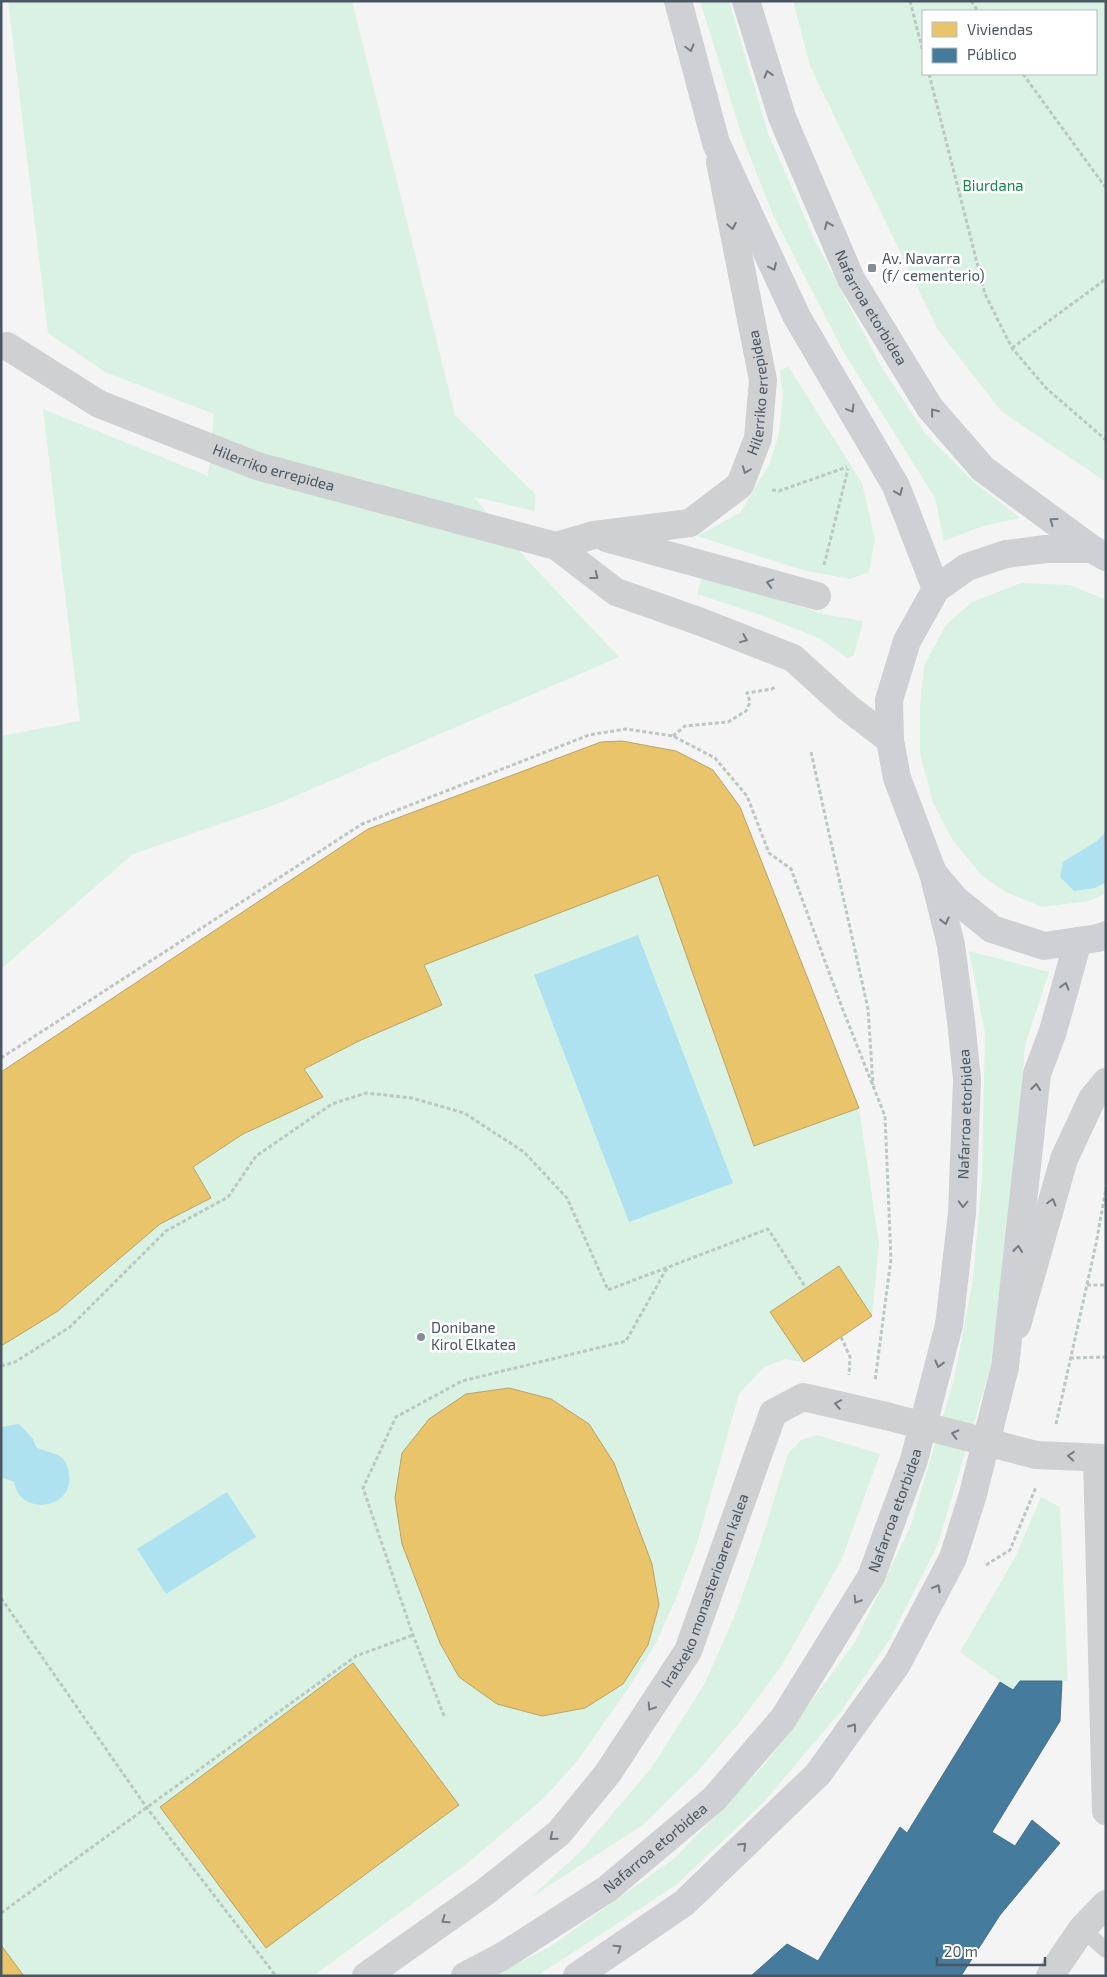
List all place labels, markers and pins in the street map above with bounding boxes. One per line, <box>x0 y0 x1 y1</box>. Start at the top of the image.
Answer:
place label: Av. Navarra (f/ cementerio) <box>882 249 985 284</box>
marker: Av. Navarra (f/ cementerio) <box>866 262 878 274</box>
place label: Donibane Kirol Elkatea <box>431 1318 516 1353</box>
marker: Donibane Kirol Elkatea <box>415 1331 427 1343</box>

